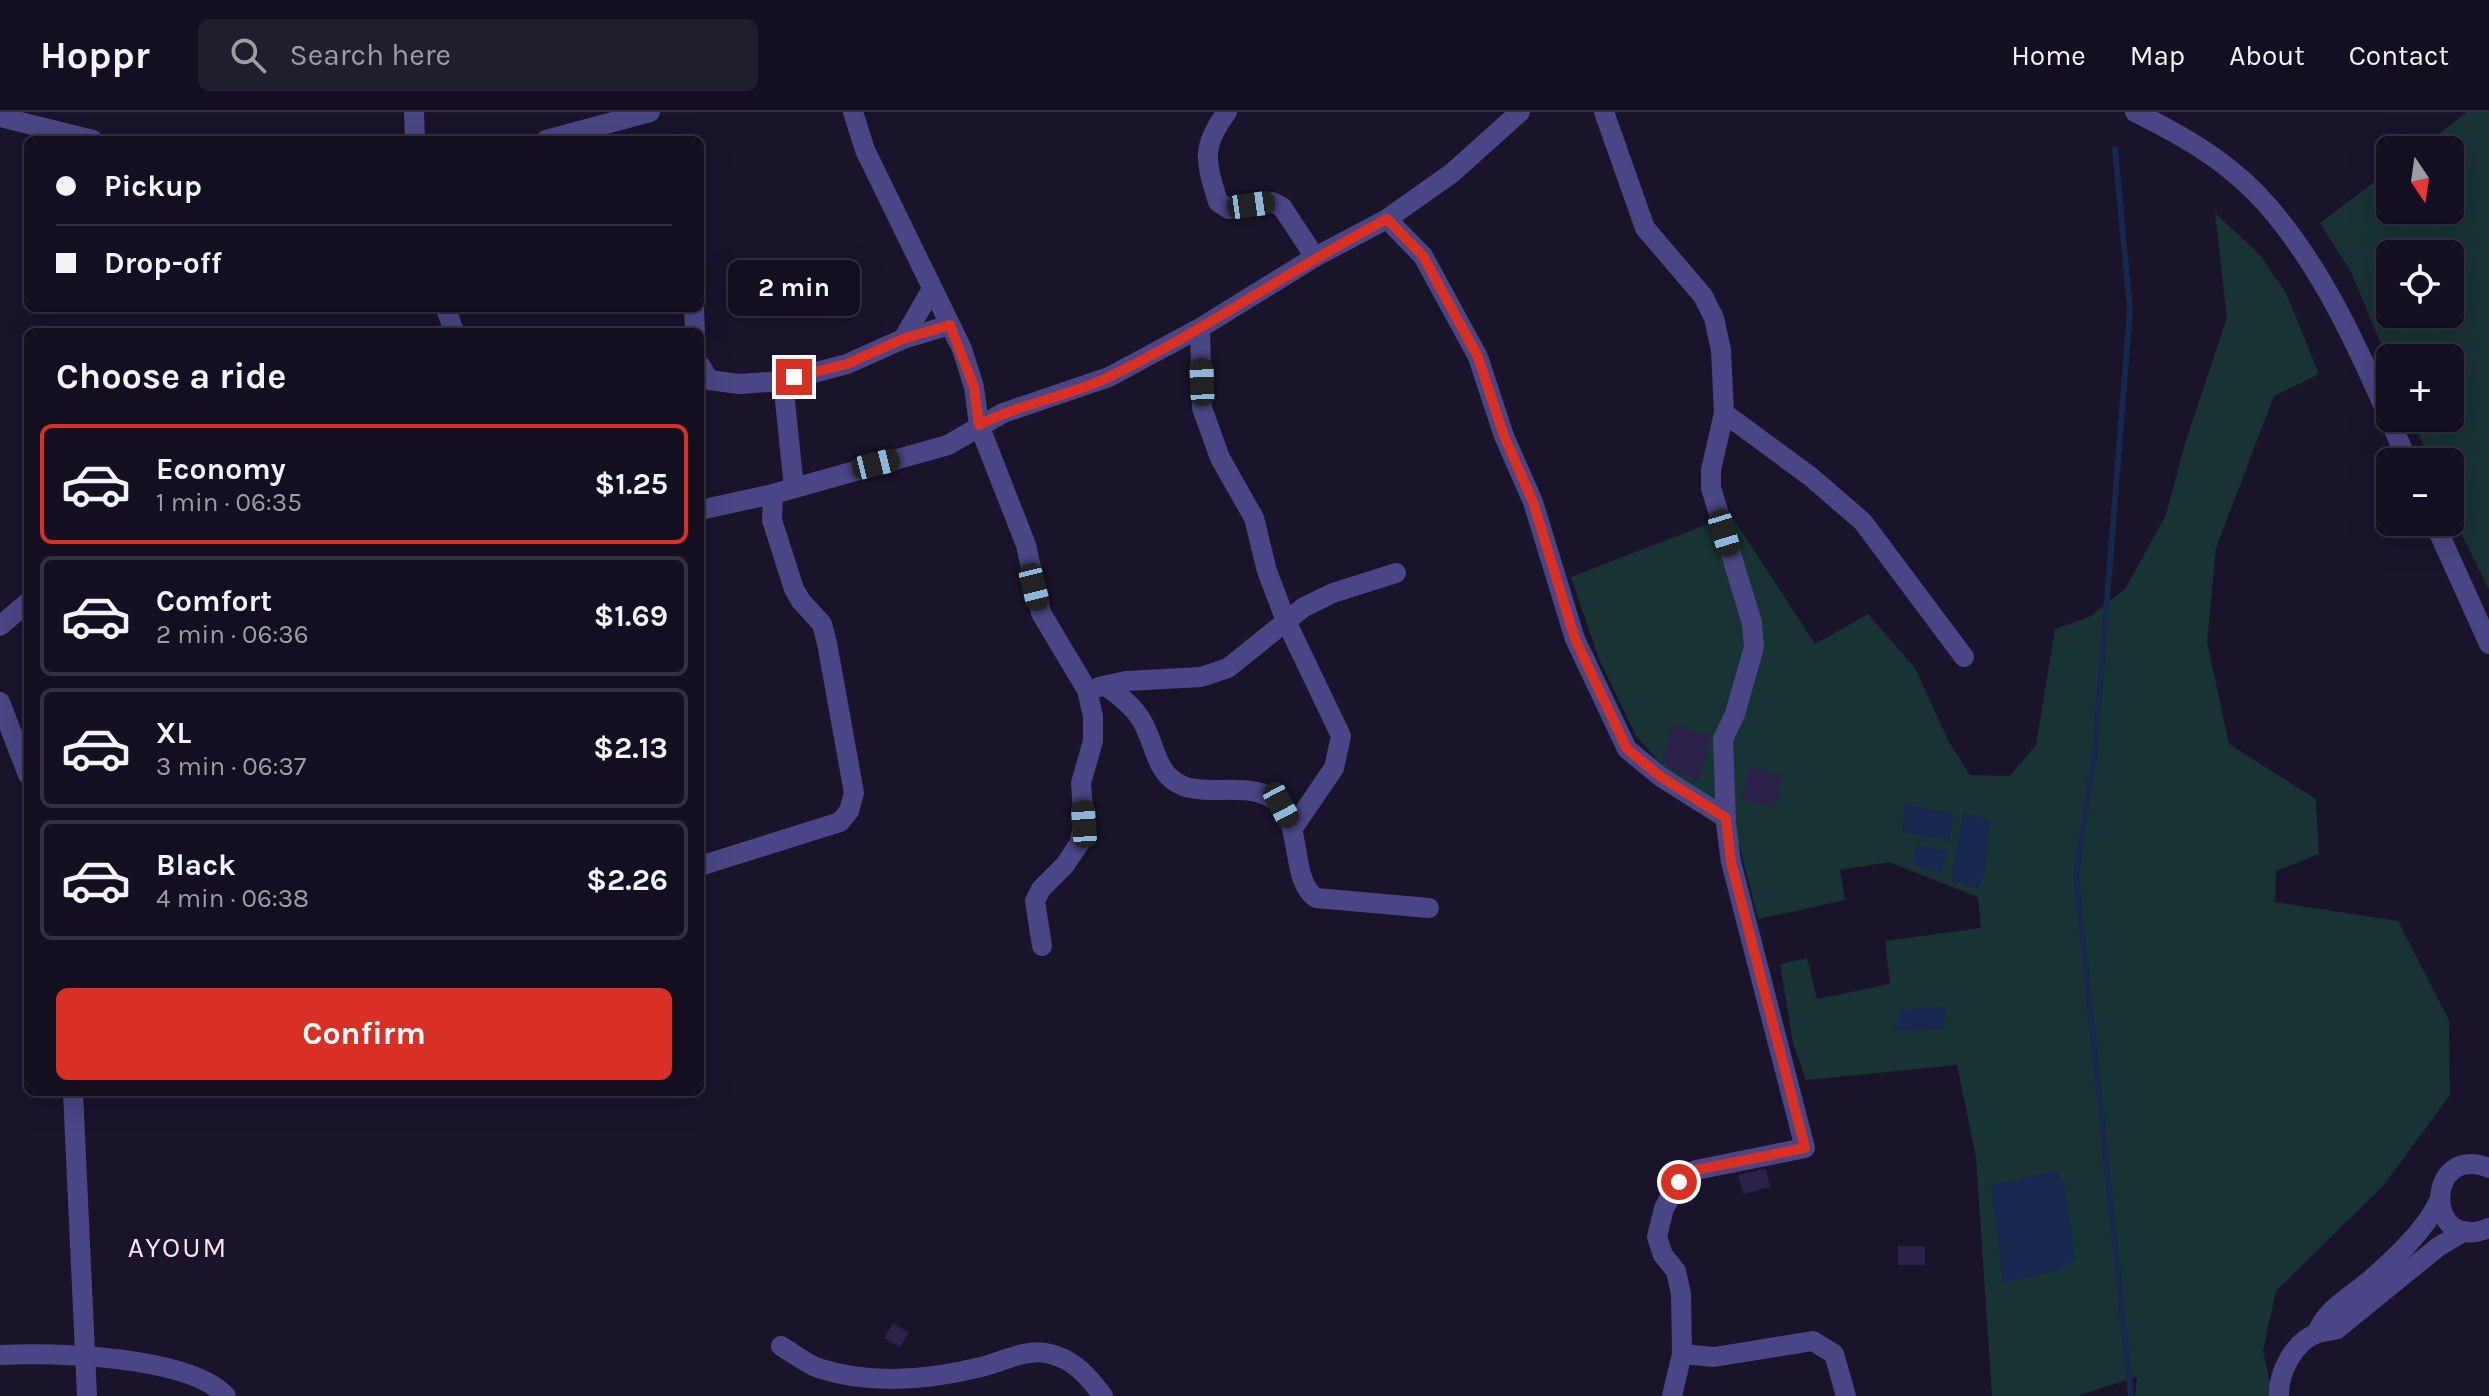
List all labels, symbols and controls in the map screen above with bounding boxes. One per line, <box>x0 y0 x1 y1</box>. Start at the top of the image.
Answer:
search box <box>198 19 758 91</box>
text: Hoppr <box>40 33 150 78</box>
icon: search <box>226 33 270 77</box>
text: Search here <box>290 37 451 73</box>
text: Home <box>2011 39 2086 72</box>
text: Map <box>2130 39 2185 72</box>
text: About <box>2229 39 2305 72</box>
text: Contact <box>2349 39 2449 72</box>
north arrow <box>2376 136 2464 224</box>
map controls <box>2376 136 2464 536</box>
text: Pickup <box>104 168 202 204</box>
car <box>1226 190 1276 220</box>
button: locate <box>2376 240 2464 328</box>
text: Drop-off <box>104 245 222 281</box>
callout: 2 min <box>728 261 860 317</box>
text: 2 min <box>758 272 830 303</box>
button: + <box>2376 344 2464 432</box>
text: Choose a ride <box>56 355 286 397</box>
car <box>1189 358 1215 406</box>
route end <box>776 359 812 395</box>
car <box>850 447 902 481</box>
icon: car <box>60 448 132 520</box>
button: − <box>2376 448 2464 536</box>
text: Economy <box>156 451 286 487</box>
text: $1.25 <box>595 466 668 502</box>
text: 1 min · 06:35 <box>156 487 302 518</box>
car <box>1706 507 1742 559</box>
car <box>1017 561 1051 613</box>
icon: car <box>60 580 132 652</box>
text: Comfort <box>156 583 272 619</box>
text: $1.69 <box>594 598 668 634</box>
text: 2 min · 06:36 <box>156 619 309 650</box>
icon: car <box>60 712 132 784</box>
text: XL <box>156 715 191 751</box>
text: $2.13 <box>593 730 668 766</box>
text: 3 min · 06:37 <box>156 751 306 782</box>
car <box>1259 778 1303 832</box>
car <box>1070 799 1098 849</box>
icon: car <box>60 844 132 916</box>
text: Black <box>156 847 236 883</box>
text: $2.26 <box>586 862 668 898</box>
text: 4 min · 06:38 <box>156 883 309 914</box>
button: Confirm <box>56 988 672 1080</box>
route start <box>1661 1164 1697 1200</box>
district label: AYOUM <box>128 1231 228 1264</box>

